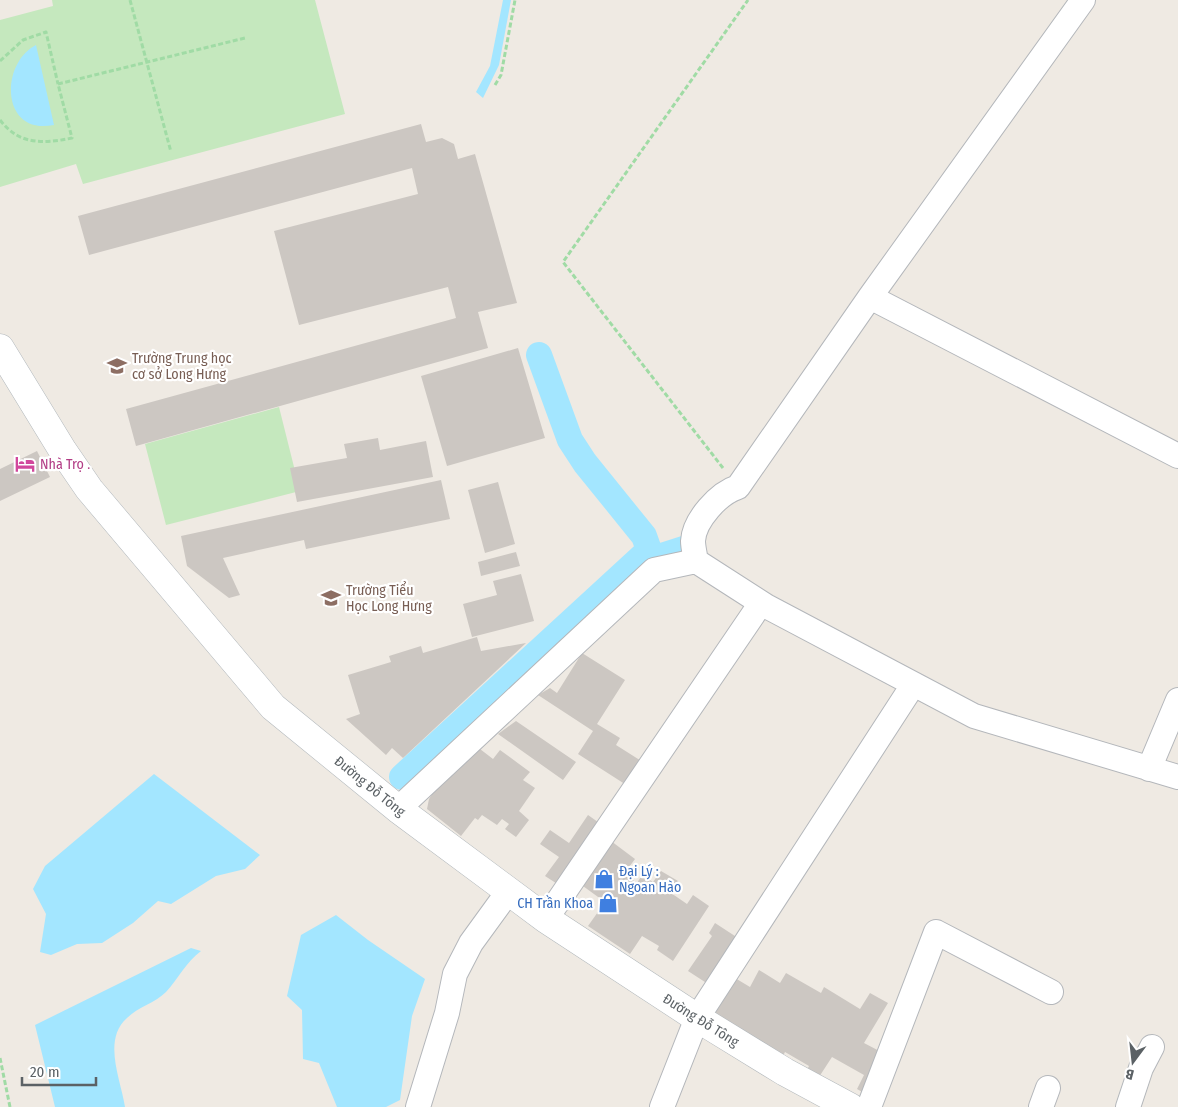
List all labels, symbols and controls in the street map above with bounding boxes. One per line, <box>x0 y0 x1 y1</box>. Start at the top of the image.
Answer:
place label: Trường Trung học cơ sở Long Hưng <box>132 350 231 383</box>
school or university icon: Trường Trung học cơ sở Long Hưng <box>106 355 128 377</box>
hotel icon: Nhà Trọ . <box>14 453 36 475</box>
place label: Nhà Trọ . <box>40 456 90 473</box>
place label: Trường Tiểu Học Long Hưng <box>346 581 432 615</box>
school or university icon: Trường Tiểu Học Long Hưng <box>320 587 342 609</box>
street label: Đường Đỗ Tông <box>331 753 409 820</box>
place label: Đại Lý : Ngoan Hào <box>619 863 681 896</box>
shop icon: Đại Lý : Ngoan Hào <box>593 868 615 890</box>
shop icon: CH Trần Khoa <box>597 892 619 914</box>
place label: CH Trần Khoa <box>517 894 593 912</box>
street label: Đường Đỗ Tông <box>660 990 742 1051</box>
north arrow <box>1108 1037 1158 1087</box>
scale bar <box>22 1054 96 1086</box>
text: 20 m <box>30 1063 60 1081</box>
text: B <box>1124 1065 1136 1083</box>

